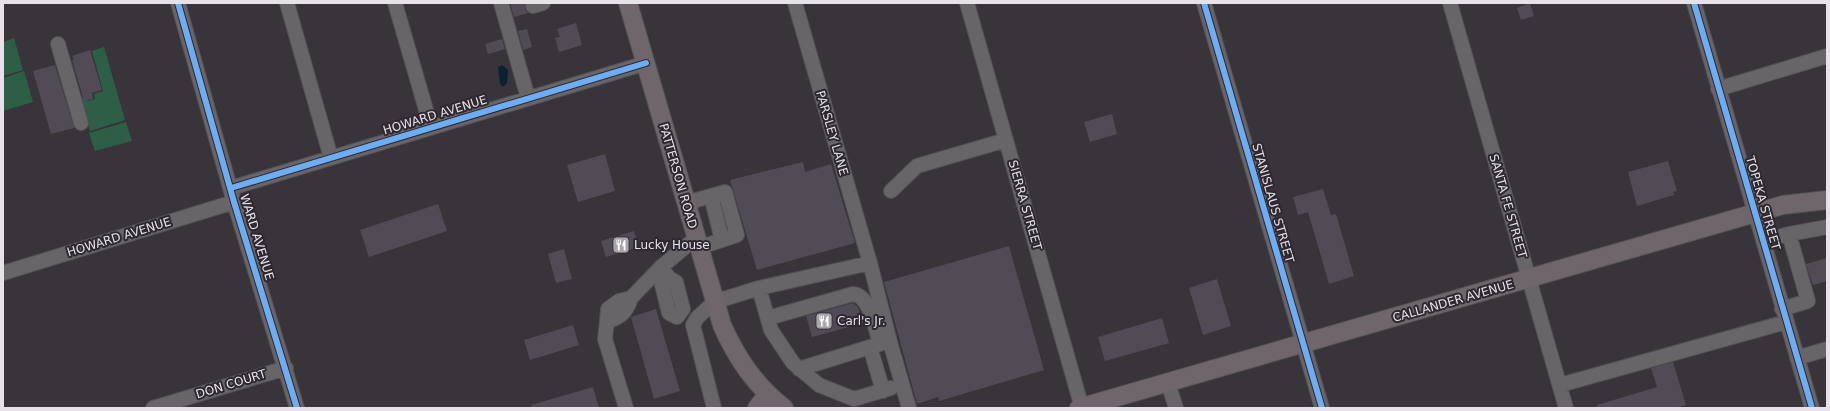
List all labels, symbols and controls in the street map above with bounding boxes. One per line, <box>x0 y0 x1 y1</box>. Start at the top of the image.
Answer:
street label: PARSLEY LANE <box>813 89 851 177</box>
street label: HOWARD AVENUE <box>381 93 489 137</box>
street label: PATTERSON ROAD <box>656 122 700 230</box>
street label: STANISLAUS STREET <box>1249 142 1297 265</box>
street label: SANTA FE STREET <box>1486 152 1530 260</box>
street label: TOPEKA STREET <box>1743 153 1783 252</box>
street label: SIERRA STREET <box>1005 158 1045 252</box>
street label: WARD AVENUE <box>237 192 277 282</box>
street label: HOWARD AVENUE <box>65 215 173 259</box>
restaurant icon: Lucky House <box>611 235 631 255</box>
place label: Lucky House <box>634 238 710 252</box>
street label: CALLANDER AVENUE <box>1391 277 1515 325</box>
restaurant icon: Carl's Jr. <box>814 311 834 331</box>
place label: Carl's Jr. <box>837 314 886 328</box>
street label: DON COURT <box>194 366 269 401</box>

